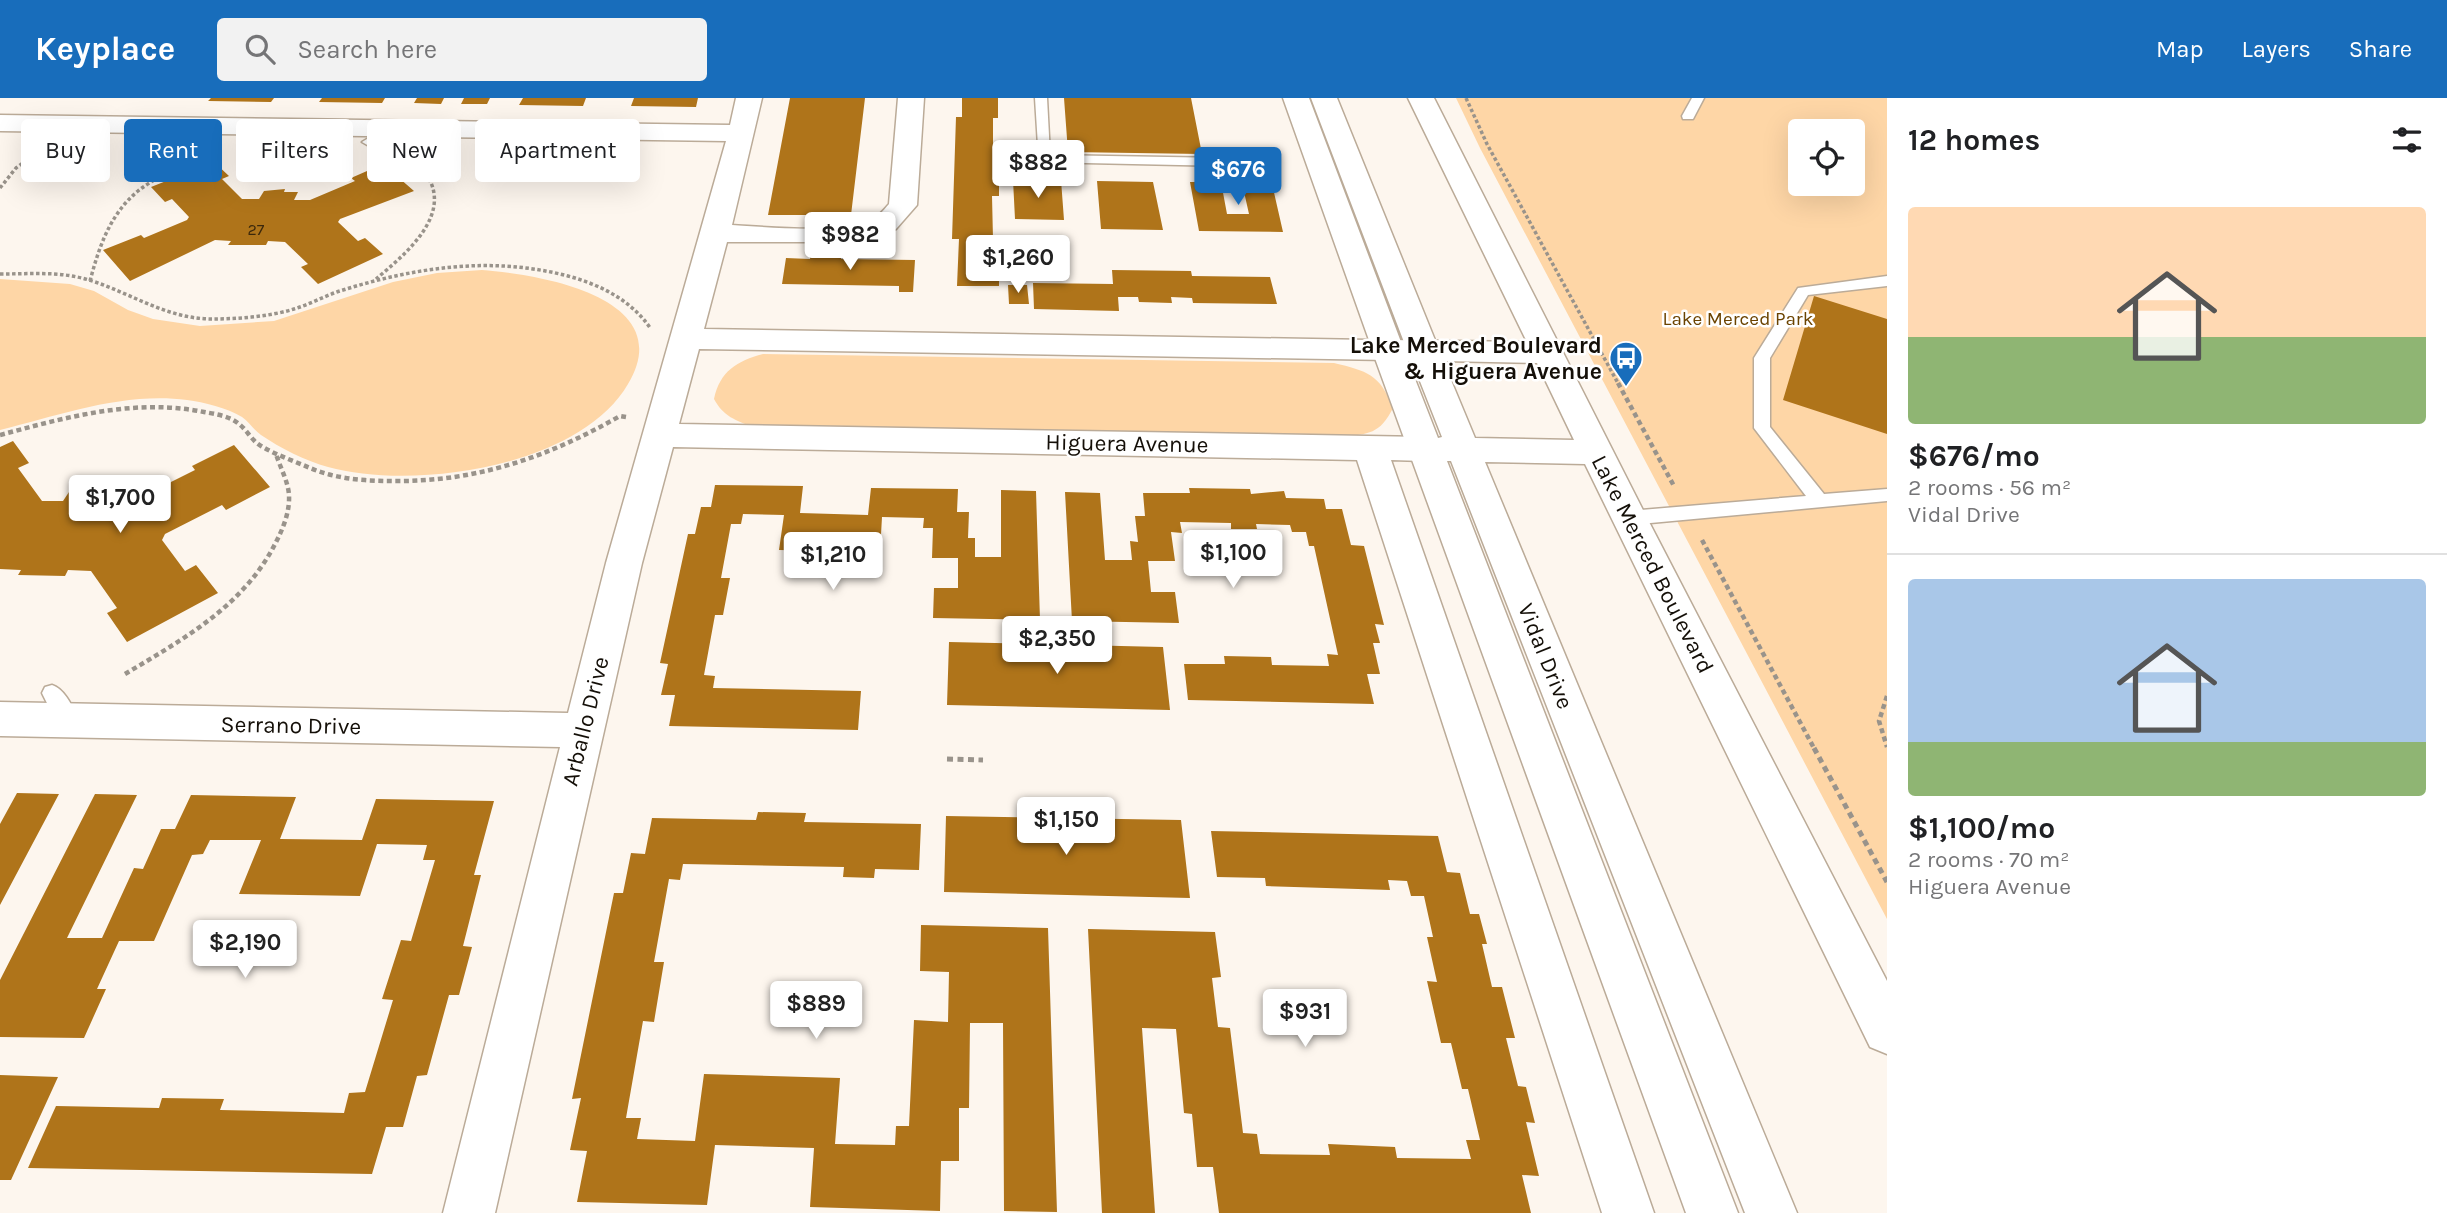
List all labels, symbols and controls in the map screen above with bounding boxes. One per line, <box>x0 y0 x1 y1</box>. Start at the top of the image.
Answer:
search box <box>217 18 707 81</box>
text: Keyplace <box>35 30 175 68</box>
icon: search <box>241 30 279 68</box>
text: Search here <box>297 34 437 65</box>
text: Map <box>2156 35 2204 63</box>
text: Layers <box>2242 35 2311 63</box>
text: Share <box>2349 35 2412 63</box>
chip: Buy <box>21 119 110 182</box>
chip: Rent <box>124 119 222 182</box>
chip: Filters <box>236 119 353 182</box>
chip: New <box>367 119 461 182</box>
chip: Apartment <box>475 119 640 182</box>
map controls <box>1788 119 1865 196</box>
button: locate <box>1788 119 1865 196</box>
icon: filters <box>2388 121 2426 159</box>
text: 12 homes <box>1908 122 2040 158</box>
pin: $882 <box>997 140 1079 200</box>
pin: $676 <box>1197 148 1279 207</box>
text: $882 <box>1008 149 1068 176</box>
text: $676 <box>1210 156 1266 183</box>
pin: $982 <box>809 212 891 272</box>
house number: 27 <box>248 220 265 239</box>
text: $982 <box>821 221 879 248</box>
pin: $1,260 <box>961 236 1075 295</box>
text: $1,260 <box>982 244 1054 271</box>
icon: home <box>2104 253 2230 379</box>
park label: Lake Merced Park <box>1663 308 1814 330</box>
place label: Lake Merced Boulevard & Higuera Avenue <box>1350 332 1602 385</box>
bus stop icon: Lake Merced Boulevard & Higuera Avenue <box>1607 339 1645 388</box>
street label: Higuera Avenue <box>1045 429 1209 458</box>
text: $676/mo <box>1908 438 2040 474</box>
street label: Lake Merced Boulevard <box>1586 451 1719 678</box>
text: 2 rooms · 56 m² <box>1908 474 2071 501</box>
pin: $1,700 <box>63 476 177 535</box>
text: $1,700 <box>85 484 155 511</box>
text: Vidal Drive <box>1908 501 2020 528</box>
pin: $1,100 <box>1176 531 1290 590</box>
pin: $1,210 <box>776 532 890 592</box>
text: $1,100 <box>1199 539 1267 566</box>
text: $1,210 <box>800 541 866 568</box>
street label: Vidal Drive <box>1512 599 1579 713</box>
pin: $2,350 <box>1000 616 1114 676</box>
text: $2,350 <box>1018 625 1096 652</box>
icon: home <box>2104 625 2230 751</box>
street label: Arballo Drive <box>556 654 615 789</box>
street label: Serrano Drive <box>220 711 362 740</box>
pin: $1,150 <box>1009 798 1123 857</box>
text: $1,150 <box>1033 806 1099 833</box>
text: $1,100/mo <box>1908 810 2055 846</box>
text: 2 rooms · 70 m² <box>1908 846 2070 873</box>
text: Higuera Avenue <box>1908 873 2071 900</box>
pin: $2,190 <box>188 920 302 980</box>
text: $2,190 <box>209 929 281 956</box>
pin: $889 <box>775 982 857 1041</box>
text: $889 <box>786 990 846 1017</box>
pin: $931 <box>1264 990 1346 1049</box>
text: $931 <box>1279 998 1331 1025</box>

